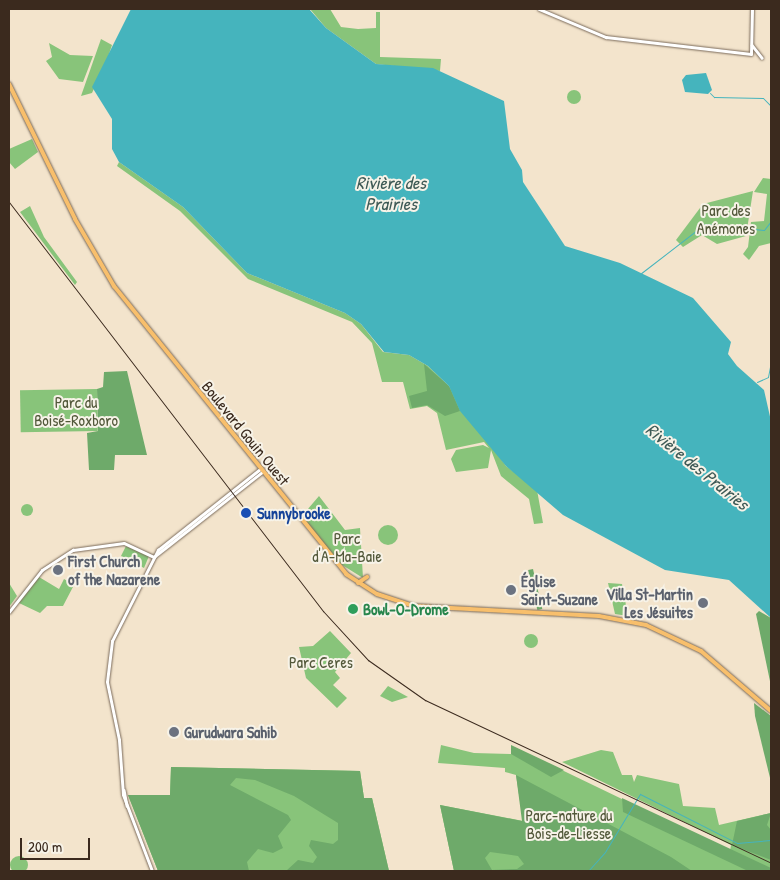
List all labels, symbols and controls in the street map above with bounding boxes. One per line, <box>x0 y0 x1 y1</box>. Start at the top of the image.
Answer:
water label: Rivière des Prairies <box>356 173 426 215</box>
park label: Parc des Anémones <box>697 200 755 238</box>
street label: Boulevard Gouin Ouest <box>198 377 294 489</box>
park label: Parc du Boisé-Roxboro <box>34 392 118 430</box>
water label: Rivière des Prairies <box>641 419 753 515</box>
place label: Sunnybrooke <box>257 503 331 523</box>
marker: Sunnybrooke <box>239 506 253 520</box>
park label: Parc d'A-Ma-Baie <box>312 528 382 566</box>
place label: First Church of the Nazarene <box>68 551 160 589</box>
marker: First Church of the Nazarene <box>52 564 64 576</box>
place label: Église Saint-Suzane <box>521 571 598 609</box>
marker: Église Saint-Suzane <box>505 584 517 596</box>
place label: Villa St-Martin Les Jésuites <box>606 584 693 622</box>
marker: Villa St-Martin Les Jésuites <box>697 597 709 609</box>
place label: Bowl-O-Drome <box>363 599 449 619</box>
marker: Bowl-O-Drome <box>347 603 359 615</box>
park label: Parc Ceres <box>289 652 353 672</box>
place label: Gurudwara Sahib <box>184 722 277 742</box>
marker: Gurudwara Sahib <box>168 726 180 738</box>
park label: Parc-nature du Bois-de-Liesse <box>525 805 613 843</box>
scale bar <box>22 828 92 860</box>
text: 200 m <box>28 836 62 857</box>

